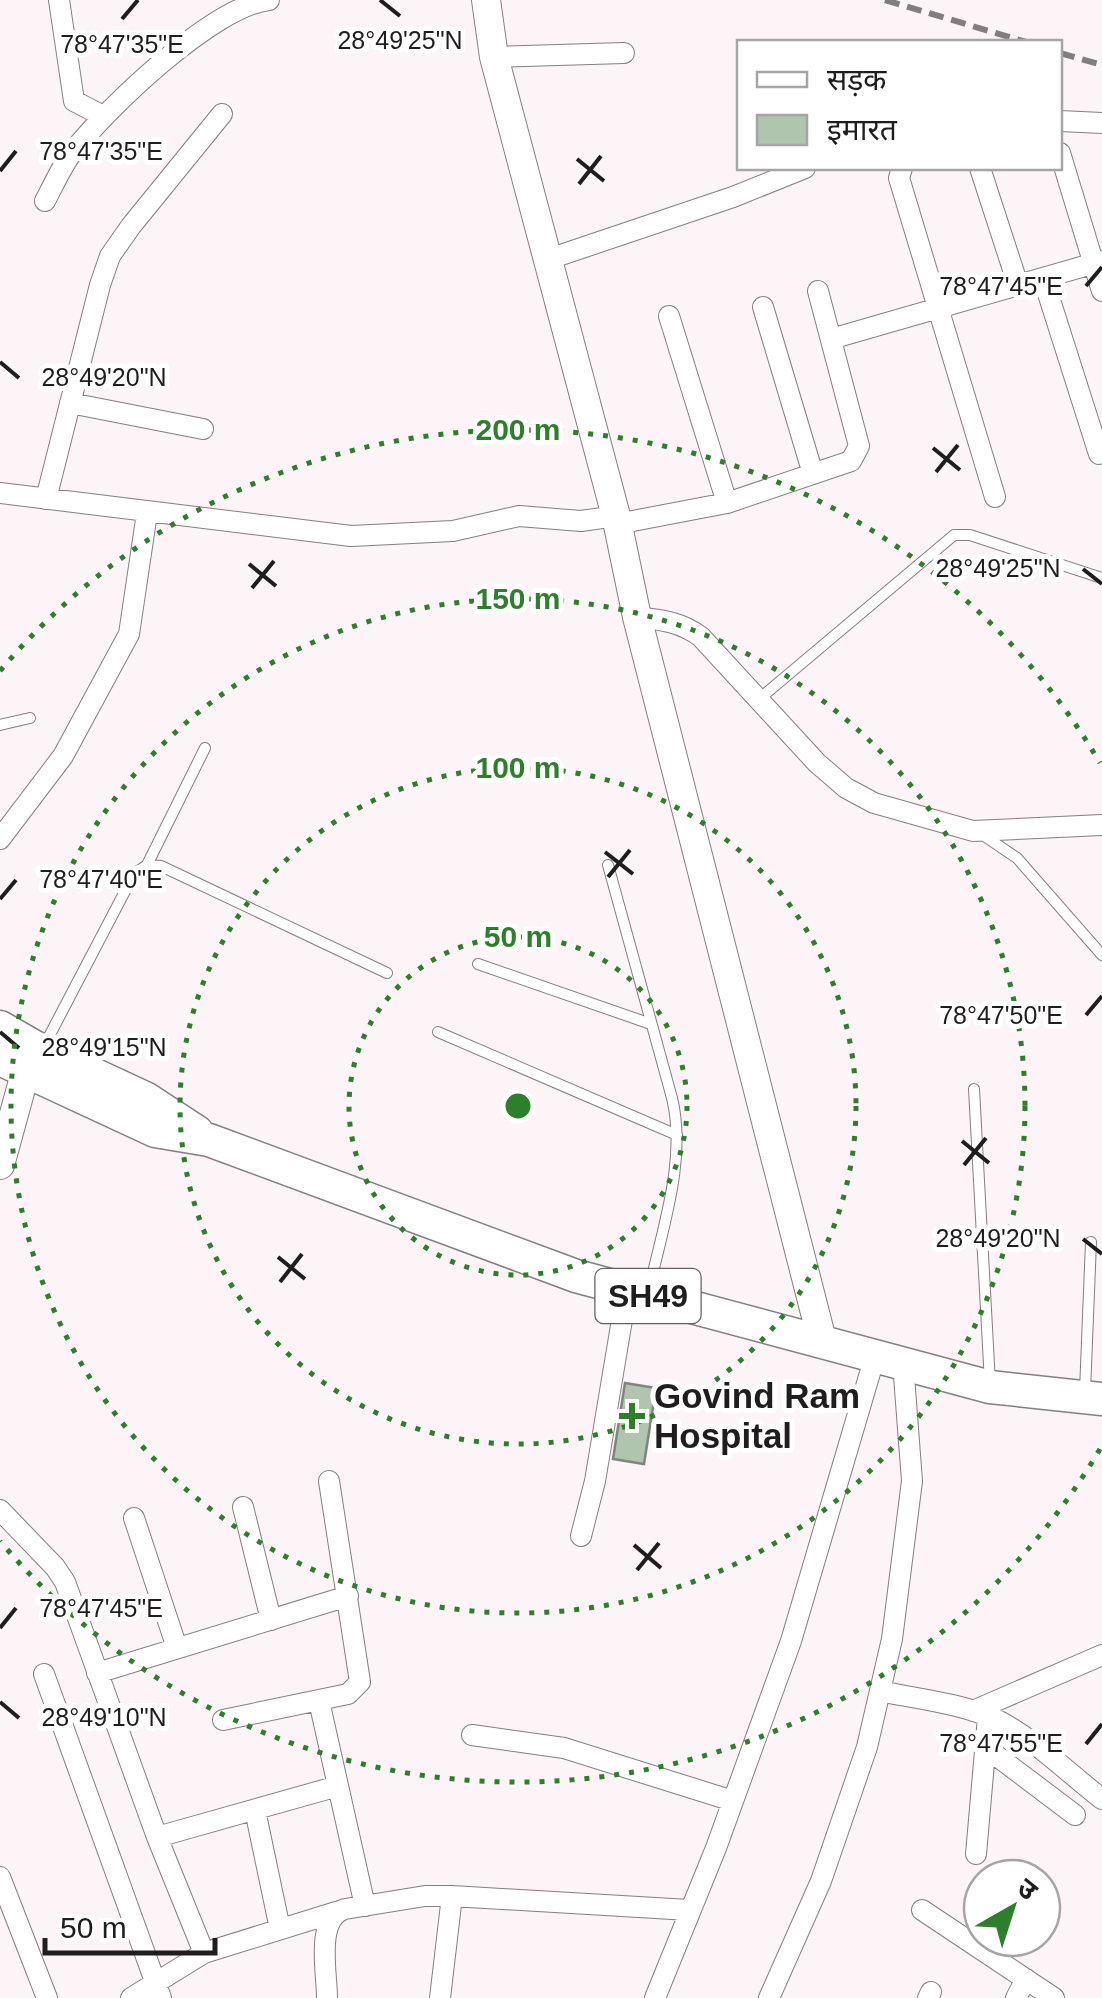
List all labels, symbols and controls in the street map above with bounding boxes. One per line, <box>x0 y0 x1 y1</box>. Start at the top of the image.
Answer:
text: 28°49'25"N <box>337 26 463 54</box>
text: 78°47'35"E <box>60 30 184 58</box>
legend <box>737 40 1062 170</box>
text: सड़क <box>827 63 887 97</box>
text: इमारत <box>827 113 898 146</box>
text: 78°47'35"E <box>39 137 163 165</box>
text: 78°47'45"E <box>939 272 1063 300</box>
text: 28°49'20"N <box>41 363 167 391</box>
text: 200 m <box>475 413 561 446</box>
text: 28°49'25"N <box>935 554 1061 582</box>
text: 150 m <box>475 582 561 615</box>
text: 100 m <box>475 751 561 784</box>
text: 78°47'40"E <box>39 865 163 893</box>
text: 50 m <box>484 920 552 953</box>
text: 78°47'50"E <box>939 1001 1063 1029</box>
text: 28°49'15"N <box>41 1033 167 1061</box>
centre of rings <box>500 1088 536 1124</box>
text: 28°49'20"N <box>935 1224 1061 1252</box>
road number: SH49 <box>596 1269 700 1323</box>
place label: Govind Ram Hospital <box>654 1376 860 1455</box>
marker: Govind Ram Hospital <box>619 1403 645 1429</box>
text: 78°47'45"E <box>39 1594 163 1622</box>
text: 28°49'10"N <box>41 1703 167 1731</box>
text: 78°47'55"E <box>939 1729 1063 1757</box>
north arrow <box>962 1858 1062 1958</box>
text: उ <box>1011 1872 1044 1907</box>
scale bar <box>45 1893 215 1955</box>
text: 50 m <box>60 1911 127 1944</box>

